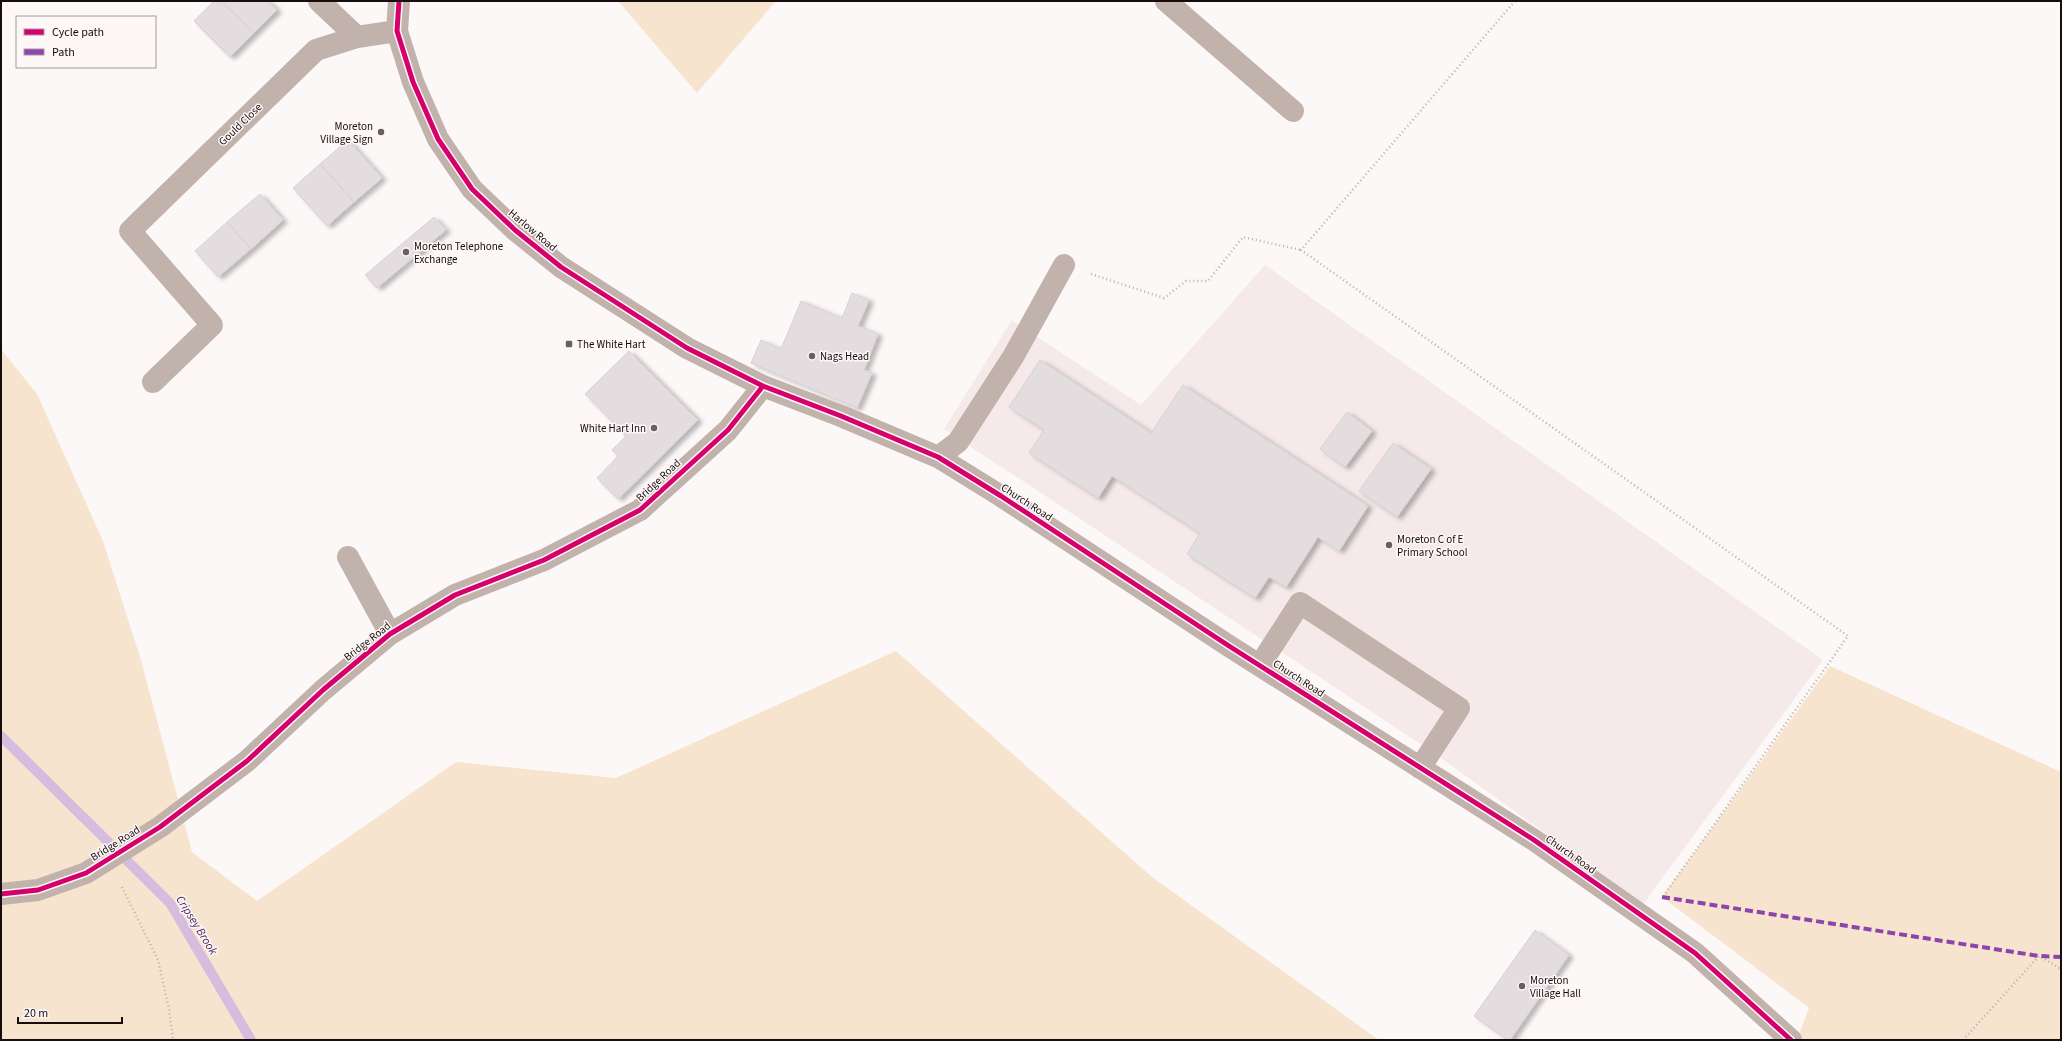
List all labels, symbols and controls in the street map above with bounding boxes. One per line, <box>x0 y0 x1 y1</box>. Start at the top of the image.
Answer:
legend <box>16 16 156 68</box>
text: Cycle path <box>52 24 104 41</box>
text: Path <box>52 44 75 61</box>
street label: Gould Close <box>215 100 266 149</box>
place label: Moreton Village Sign <box>320 119 373 147</box>
marker: Moreton Village Sign <box>376 127 386 137</box>
street label: Harlow Road <box>505 206 560 255</box>
place label: Moreton Telephone Exchange <box>414 239 504 267</box>
marker: Moreton Telephone Exchange <box>401 247 411 257</box>
place label: The White Hart <box>577 337 646 352</box>
marker: The White Hart <box>564 339 574 349</box>
place label: Nags Head <box>820 349 869 364</box>
marker: Nags Head <box>807 351 817 361</box>
place label: White Hart Inn <box>580 421 646 436</box>
marker: White Hart Inn <box>649 423 659 433</box>
street label: Bridge Road <box>633 456 684 505</box>
street label: Church Road <box>998 480 1055 525</box>
place label: Moreton C of E Primary School <box>1397 532 1468 560</box>
marker: Moreton C of E Primary School <box>1384 540 1394 550</box>
street label: Bridge Road <box>341 618 394 664</box>
street label: Church Road <box>1270 656 1327 701</box>
street label: Bridge Road <box>88 822 143 865</box>
street label: Church Road <box>1542 831 1599 877</box>
water label: Cripsey Brook <box>172 892 222 958</box>
place label: Moreton Village Hall <box>1530 973 1581 1001</box>
marker: Moreton Village Hall <box>1517 981 1527 991</box>
scale bar <box>18 999 122 1025</box>
text: 20 m <box>24 1005 48 1022</box>

